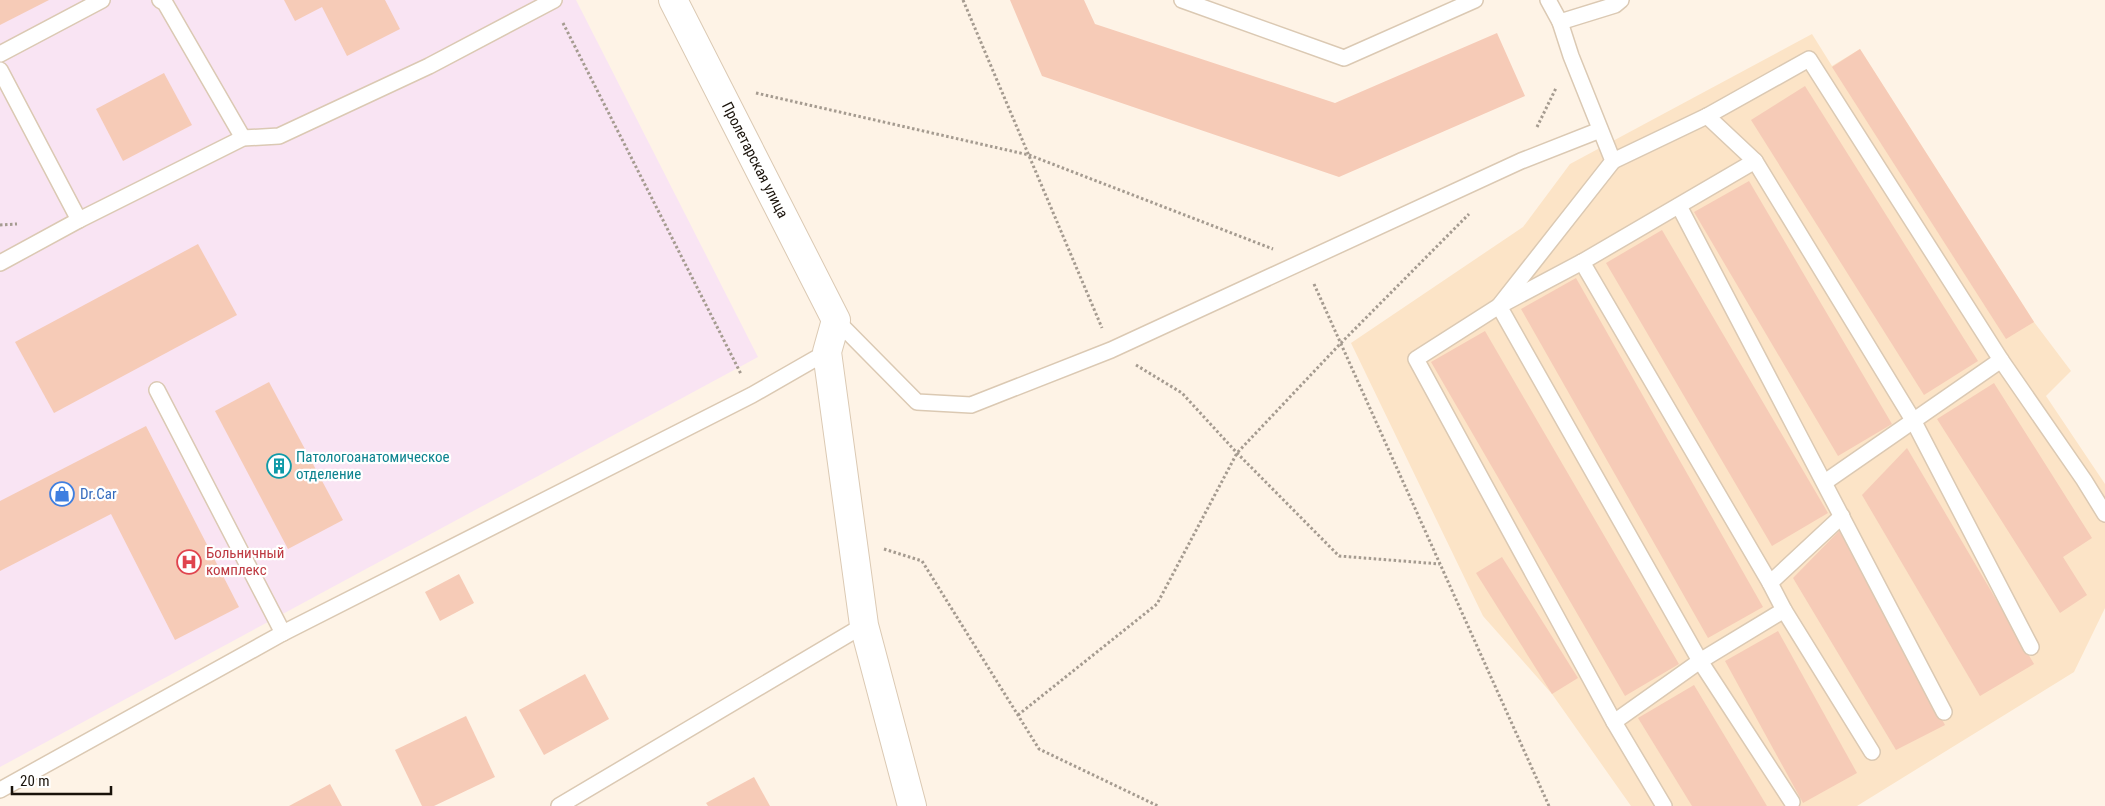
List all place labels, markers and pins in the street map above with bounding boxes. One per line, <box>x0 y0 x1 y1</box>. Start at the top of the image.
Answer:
place label: Патологоанатомическое отделение <box>296 448 450 483</box>
building icon: Патологоанатомическое отделение <box>266 453 292 479</box>
shop icon: Dr.Car <box>49 481 75 507</box>
place label: Dr.Car <box>80 485 117 503</box>
place label: Больничный комплекс <box>206 544 284 579</box>
hospital icon: Больничный комплекс <box>176 549 202 575</box>

